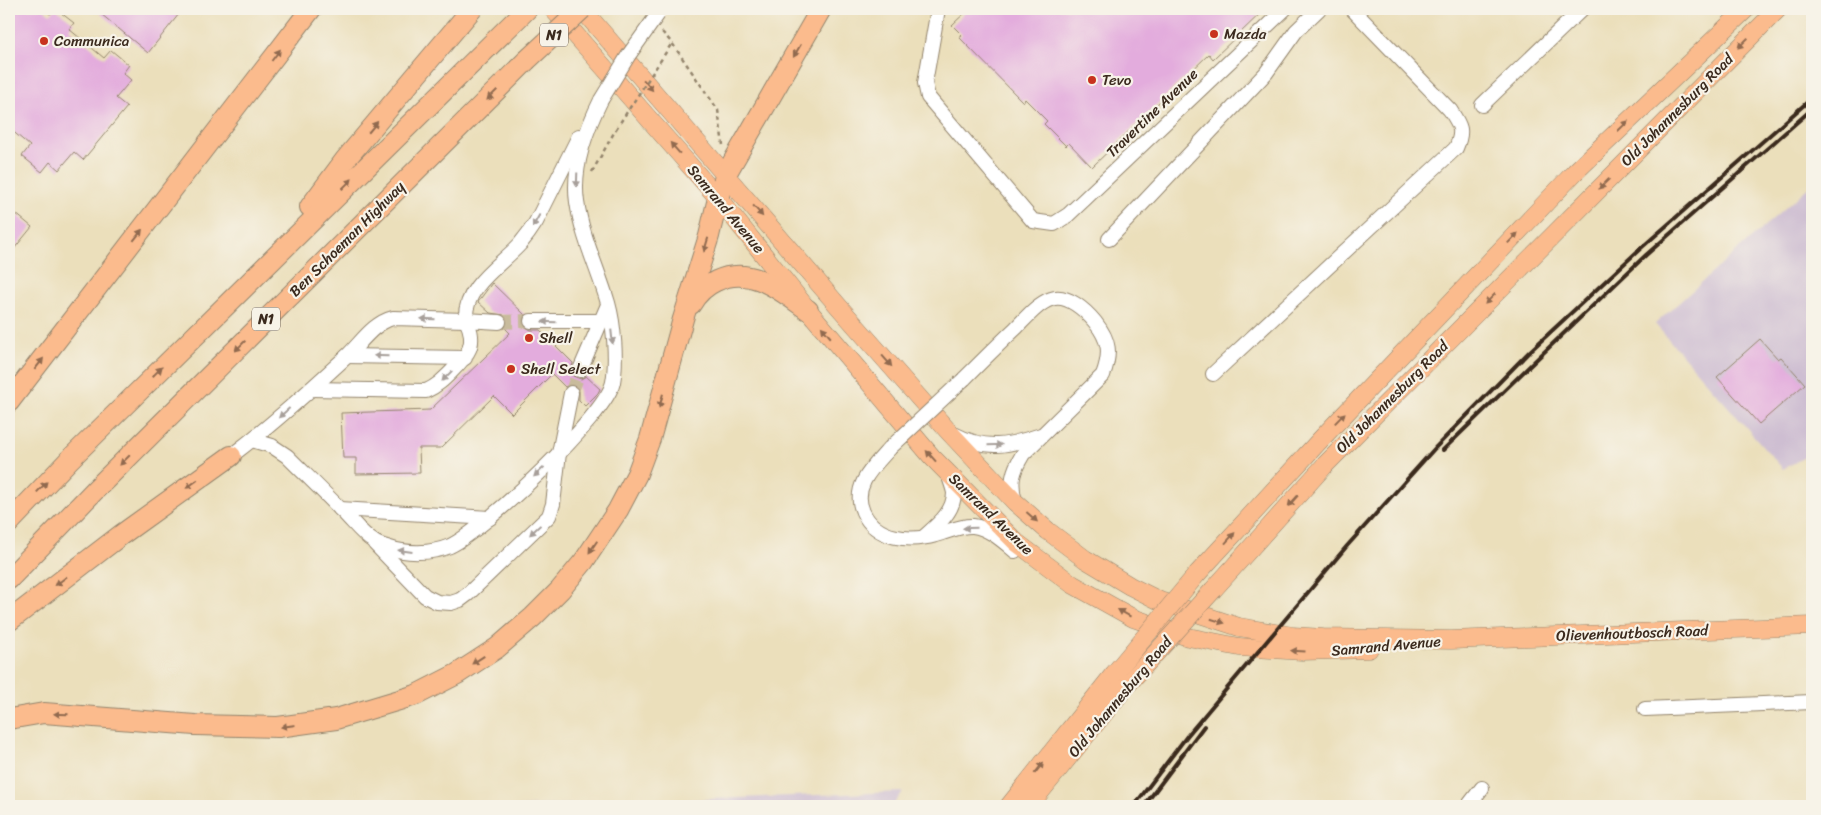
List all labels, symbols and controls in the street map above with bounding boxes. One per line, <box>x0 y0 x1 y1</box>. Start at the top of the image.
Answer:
place label: Mazda <box>1224 21 1267 47</box>
road number: N1 <box>540 24 568 46</box>
place label: Communica <box>54 28 130 54</box>
marker: Mazda <box>1208 28 1220 40</box>
marker: Communica <box>38 35 50 47</box>
one-way arrow <box>1737 37 1749 49</box>
one-way arrow <box>793 44 801 58</box>
street label: Old Johannesburg Road <box>1614 46 1741 173</box>
one-way arrow <box>271 49 282 62</box>
street label: Travertine Avenue <box>1100 62 1204 164</box>
place label: Tevo <box>1102 67 1132 93</box>
marker: Tevo <box>1086 74 1098 86</box>
one-way arrow <box>642 79 653 91</box>
one-way arrow <box>486 89 498 101</box>
one-way arrow <box>367 121 378 134</box>
one-way arrow <box>1617 121 1629 133</box>
one-way arrow <box>669 141 680 154</box>
street label: Samrand Avenue <box>681 158 772 260</box>
one-way arrow <box>573 172 581 188</box>
street label: Ben Schoeman Highway <box>283 175 411 303</box>
one-way arrow <box>1598 177 1610 189</box>
one-way arrow <box>341 178 353 190</box>
one-way arrow <box>752 205 763 218</box>
one-way arrow <box>531 215 540 228</box>
one-way arrow <box>133 229 144 242</box>
one-way arrow <box>1507 232 1519 244</box>
one-way arrow <box>702 237 709 252</box>
one-way arrow <box>1484 293 1496 305</box>
road number: N1 <box>252 308 280 330</box>
one-way arrow <box>419 315 435 323</box>
one-way arrow <box>541 318 557 326</box>
place label: Shell <box>539 325 573 351</box>
one-way arrow <box>821 326 832 339</box>
one-way arrow <box>608 329 616 345</box>
marker: Shell <box>523 332 535 344</box>
street label: Old Johannesburg Road <box>1329 333 1456 460</box>
one-way arrow <box>234 339 246 351</box>
one-way arrow <box>373 352 389 360</box>
one-way arrow <box>881 354 893 366</box>
place label: Shell Select <box>521 356 602 382</box>
one-way arrow <box>33 357 44 370</box>
marker: Shell Select <box>505 363 517 375</box>
one-way arrow <box>151 366 163 378</box>
one-way arrow <box>441 370 453 382</box>
one-way arrow <box>656 393 664 408</box>
one-way arrow <box>278 407 291 418</box>
one-way arrow <box>1334 413 1346 425</box>
one-way arrow <box>988 441 1004 449</box>
one-way arrow <box>925 450 937 462</box>
one-way arrow <box>119 454 131 466</box>
one-way arrow <box>534 466 546 478</box>
street label: Samrand Avenue <box>942 466 1040 562</box>
one-way arrow <box>185 479 199 489</box>
one-way arrow <box>36 482 48 494</box>
one-way arrow <box>1287 495 1299 507</box>
one-way arrow <box>1026 511 1038 522</box>
one-way arrow <box>530 524 542 536</box>
one-way arrow <box>961 524 977 532</box>
one-way arrow <box>1224 533 1236 545</box>
one-way arrow <box>588 540 598 554</box>
one-way arrow <box>396 546 412 554</box>
one-way arrow <box>55 575 68 586</box>
one-way arrow <box>1116 609 1131 617</box>
one-way arrow <box>1211 617 1226 625</box>
street label: Olievenhoutbosch Road <box>1556 617 1710 649</box>
street label: Samrand Avenue <box>1330 628 1442 664</box>
street label: Old Johannesburg Road <box>1061 630 1179 763</box>
one-way arrow <box>1290 646 1306 654</box>
one-way arrow <box>471 655 484 665</box>
one-way arrow <box>52 709 68 717</box>
one-way arrow <box>279 722 295 730</box>
one-way arrow <box>1034 762 1045 775</box>

